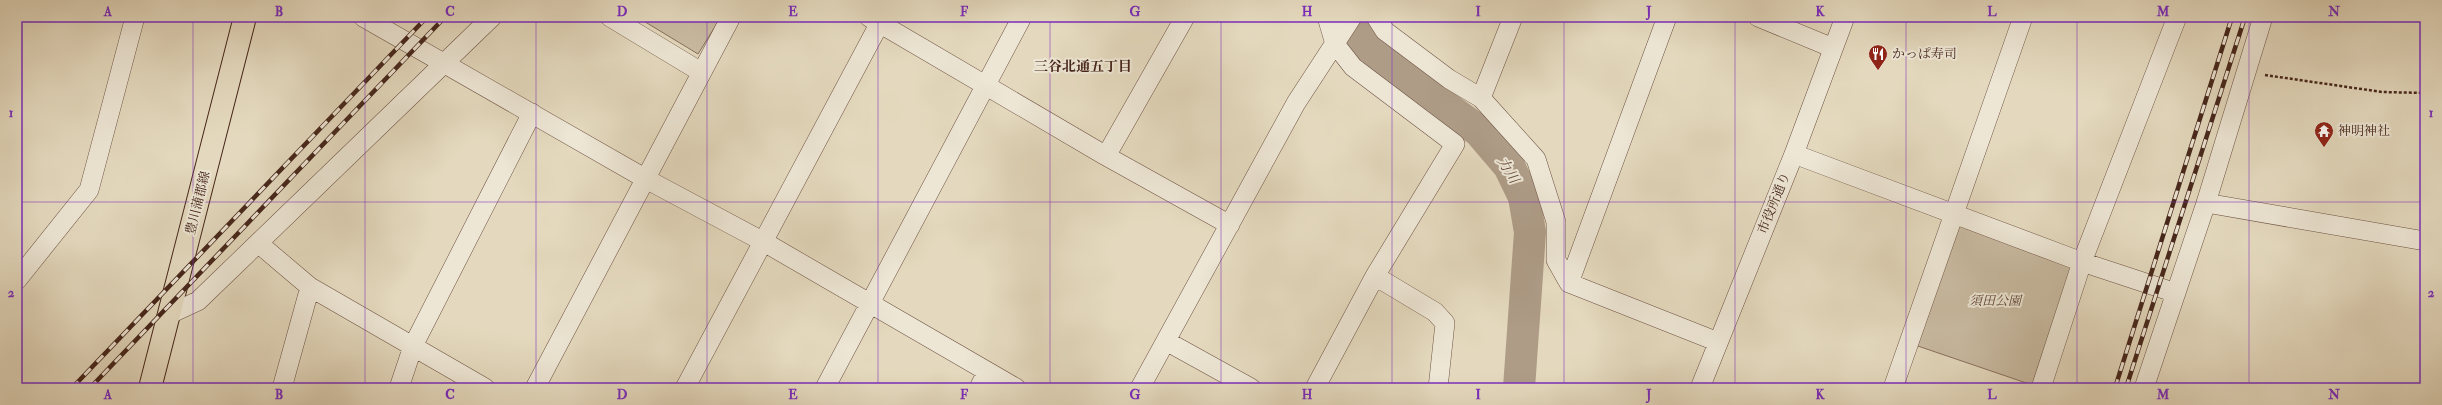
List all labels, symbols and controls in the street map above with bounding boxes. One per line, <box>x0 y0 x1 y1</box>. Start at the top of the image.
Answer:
text: A <box>103 4 113 20</box>
text: B <box>275 4 283 20</box>
text: C <box>445 4 455 20</box>
text: D <box>617 4 628 20</box>
text: E <box>788 4 798 20</box>
text: F <box>960 4 969 20</box>
text: G <box>1130 4 1141 20</box>
text: H <box>1302 4 1313 20</box>
text: I <box>1475 4 1481 20</box>
text: J <box>1645 4 1652 21</box>
text: K <box>1815 4 1825 20</box>
text: L <box>1987 4 1997 20</box>
text: M <box>2156 4 2170 20</box>
text: N <box>2327 4 2340 20</box>
restaurant icon: かっぱ寿司 <box>1867 43 1889 71</box>
place label: かっぱ寿司 <box>1892 46 1957 62</box>
district label: 三谷北通五丁目 <box>1034 58 1132 75</box>
text: 1 <box>9 105 14 121</box>
text: 1 <box>2429 105 2434 121</box>
temple icon: 神明神社 <box>2313 120 2335 148</box>
place label: 神明神社 <box>2338 123 2390 139</box>
water label: 力川 <box>1493 154 1524 188</box>
street label: 豊川蒲郡線 <box>182 170 214 236</box>
street label: 市役所通り <box>1754 170 1794 236</box>
text: 2 <box>8 285 15 301</box>
text: 2 <box>2428 285 2435 301</box>
park label: 須田公園 <box>1969 293 2023 309</box>
text: A <box>103 387 113 403</box>
text: B <box>275 387 283 403</box>
text: C <box>445 387 455 403</box>
text: D <box>617 387 628 403</box>
text: E <box>788 387 798 403</box>
text: F <box>960 387 969 403</box>
text: G <box>1130 387 1141 403</box>
text: H <box>1302 387 1313 403</box>
text: I <box>1475 387 1481 403</box>
text: J <box>1645 387 1652 404</box>
text: K <box>1815 387 1825 403</box>
text: L <box>1987 387 1997 403</box>
text: M <box>2156 387 2170 403</box>
text: N <box>2327 387 2340 403</box>

